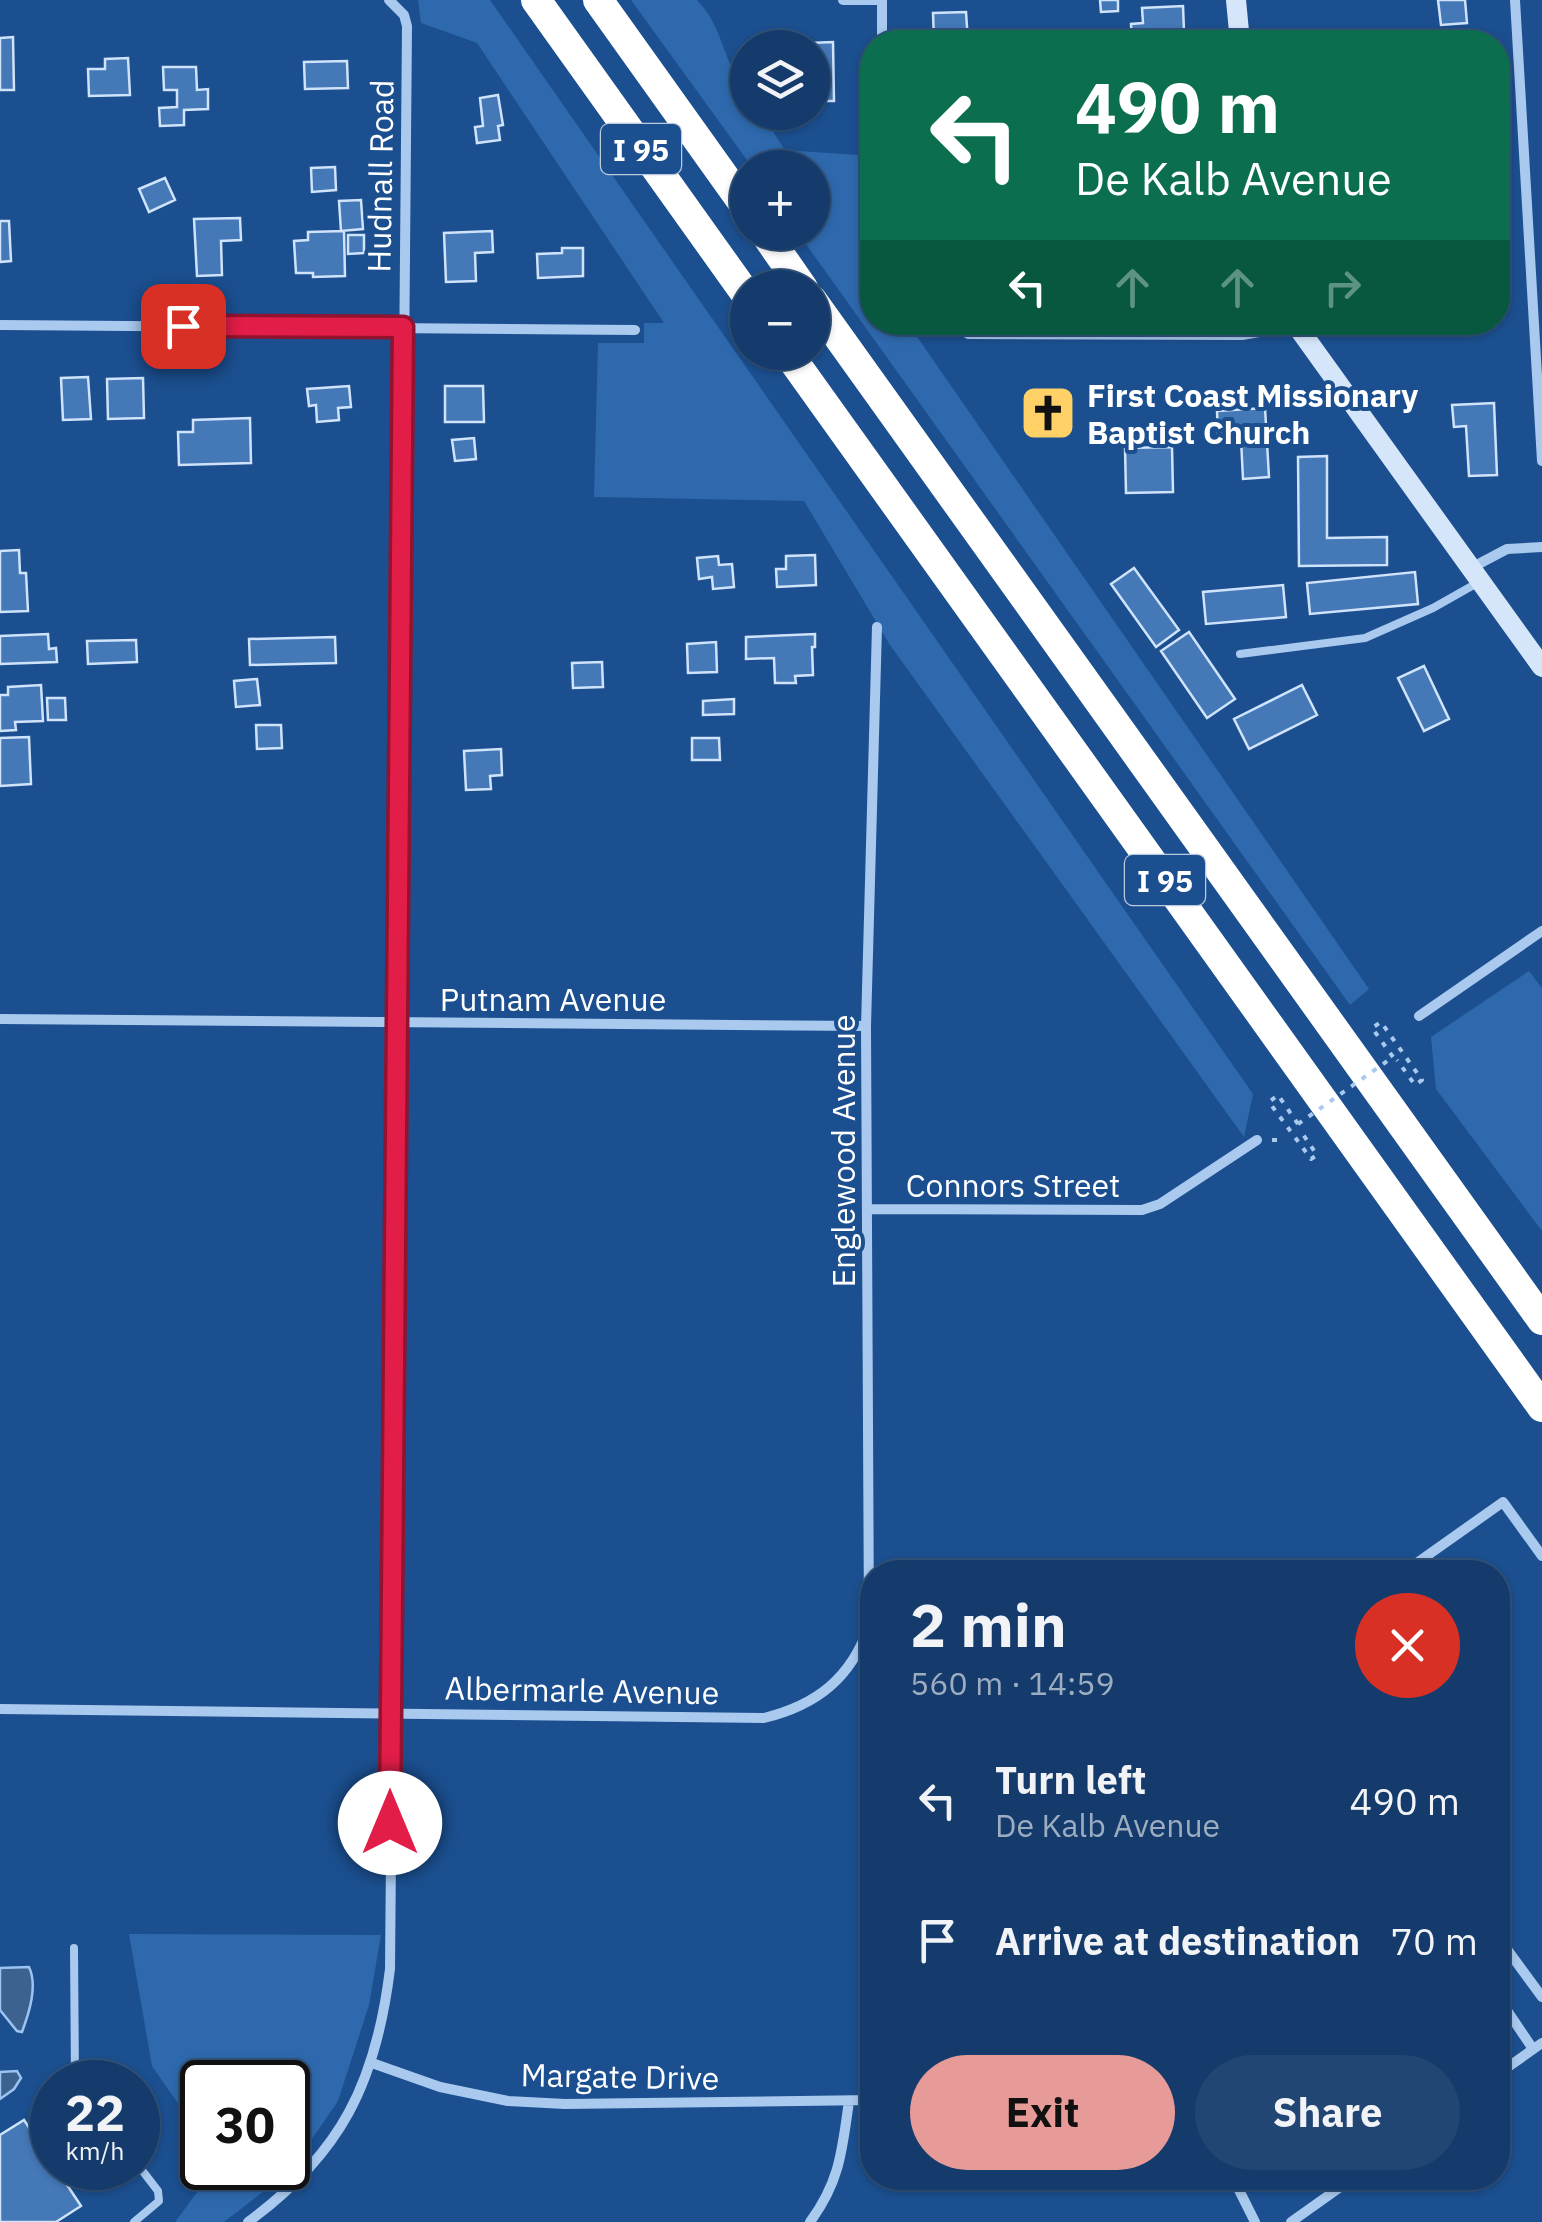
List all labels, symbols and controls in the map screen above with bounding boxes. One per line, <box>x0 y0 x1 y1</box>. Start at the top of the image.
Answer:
map controls <box>730 30 830 370</box>
button: layers <box>730 30 830 130</box>
text: 490 m <box>1075 61 1280 152</box>
icon: left <box>910 70 1040 200</box>
street label: Hudnall Road <box>357 79 403 273</box>
road number: I 95 <box>601 124 681 174</box>
text: De Kalb Avenue <box>1075 149 1392 207</box>
button: + <box>730 150 830 250</box>
icon: left <box>1000 260 1055 315</box>
icon: ahead <box>1105 260 1160 315</box>
icon: ahead <box>1210 260 1265 315</box>
icon: right <box>1315 260 1370 315</box>
button: − <box>730 270 830 370</box>
pin <box>141 284 226 369</box>
icon: arrive <box>156 299 211 354</box>
place label: First Coast Missionary Baptist Church <box>1087 374 1418 453</box>
church icon: First Coast Missionary Baptist Church <box>1018 383 1078 443</box>
road number: I 95 <box>1125 855 1205 905</box>
street label: Putnam Avenue <box>440 978 666 1020</box>
street label: Englewood Avenue <box>822 1014 864 1288</box>
street label: Connors Street <box>906 1164 1120 1206</box>
text: 2 min <box>910 1585 1067 1664</box>
button: close <box>1355 1593 1460 1698</box>
text: 560 m · 14:59 <box>910 1662 1115 1704</box>
street label: Albermarle Avenue <box>444 1667 720 1713</box>
text: Turn left <box>995 1755 1146 1804</box>
position arrow <box>338 1771 442 1875</box>
icon: left <box>910 1773 965 1828</box>
text: 490 m <box>1349 1776 1460 1825</box>
text: De Kalb Avenue <box>995 1804 1220 1846</box>
icon: arrive <box>910 1913 965 1968</box>
text: Arrive at destination <box>995 1916 1360 1965</box>
text: 70 m <box>1390 1916 1478 1965</box>
street label: Margate Drive <box>520 2053 720 2099</box>
button: Exit <box>910 2055 1175 2170</box>
button: Share <box>1195 2055 1460 2170</box>
speed limit sign: 30 <box>180 2060 310 2190</box>
text: 22 <box>65 2080 125 2145</box>
text: km/h <box>66 2134 124 2167</box>

